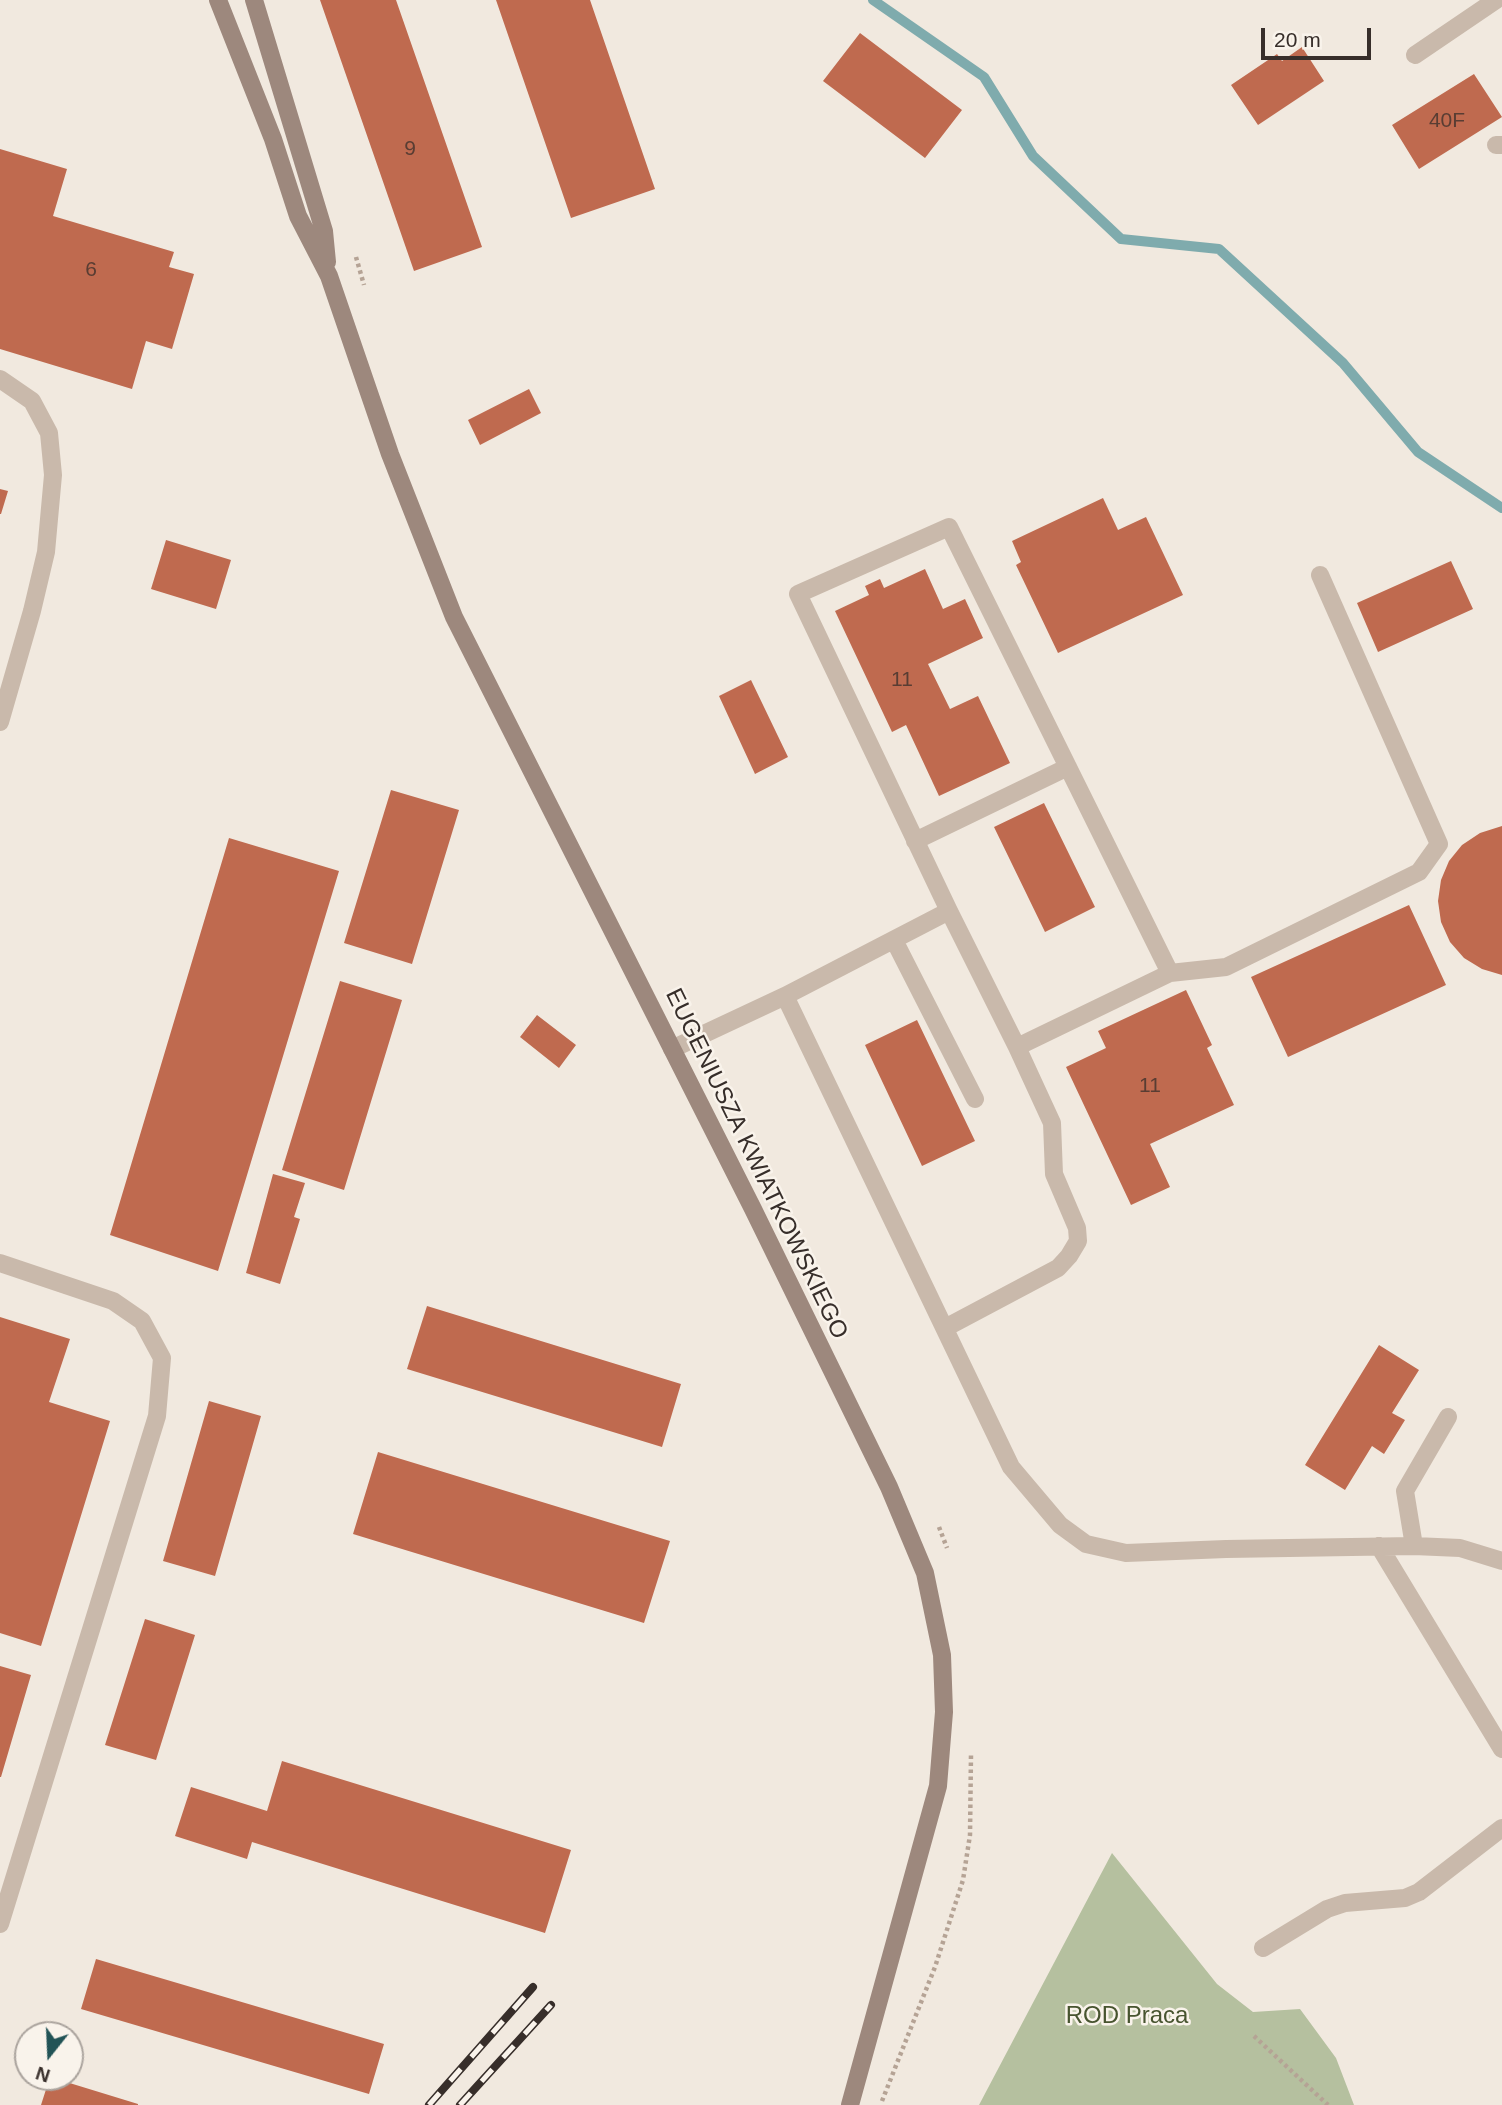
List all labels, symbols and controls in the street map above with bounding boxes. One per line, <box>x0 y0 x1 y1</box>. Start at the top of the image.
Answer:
scale bar <box>1264 14 1374 58</box>
text: 20 m <box>1274 28 1321 51</box>
house number: 40F <box>1429 108 1465 134</box>
house number: 9 <box>404 136 416 162</box>
house number: 6 <box>85 257 97 283</box>
house number: 11 <box>891 667 913 693</box>
street label: EUGENIUSZA KWIATKOWSKIEGO <box>658 984 854 1344</box>
house number: 11 <box>1139 1073 1161 1099</box>
park label: ROD Praca <box>1066 2002 1188 2030</box>
north arrow <box>14 2021 84 2091</box>
text: N <box>33 2062 53 2087</box>

